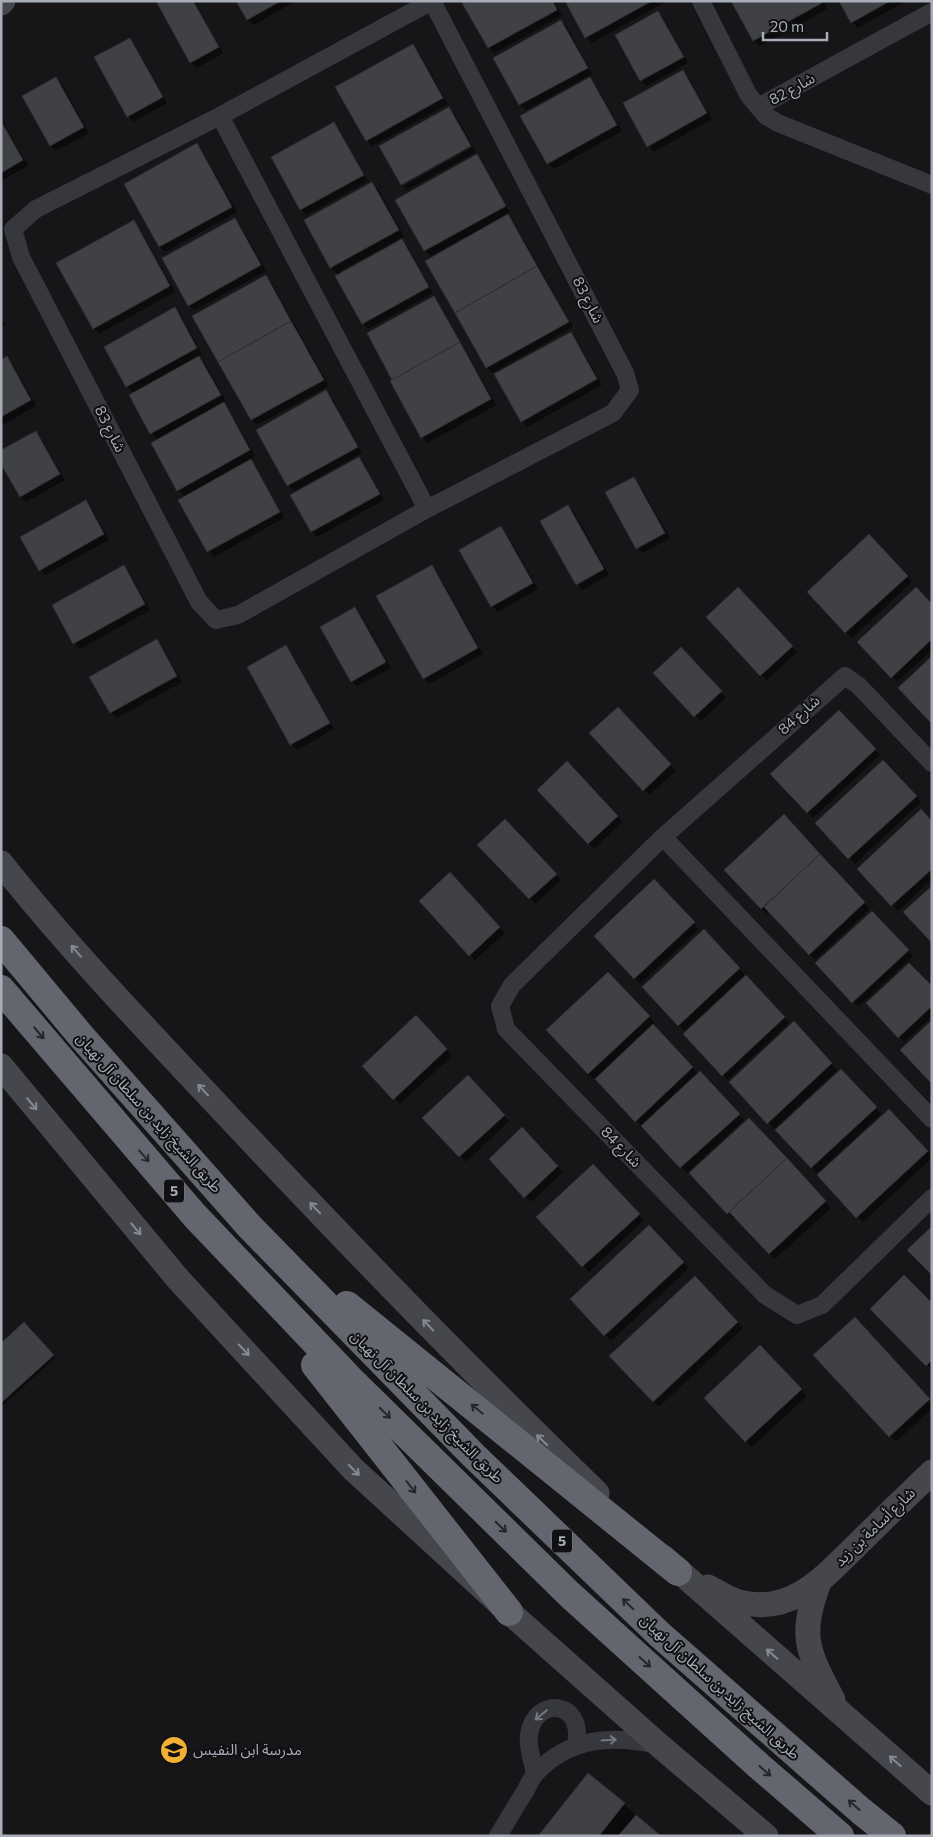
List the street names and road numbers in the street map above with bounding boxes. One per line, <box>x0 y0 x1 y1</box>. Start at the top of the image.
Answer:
street label: شارع 82 <box>766 68 820 111</box>
street label: شارع 83 <box>566 273 608 328</box>
street label: شارع 83 <box>88 402 130 457</box>
street label: شارع 84 <box>774 691 826 741</box>
street label: طريق الشيخ زايد بن سلطان آل نهيان <box>70 1029 226 1199</box>
street label: شارع 84 <box>595 1122 646 1174</box>
road number: 5 <box>164 1180 184 1202</box>
street label: طريق الشيخ زايد بن سلطان آل نهيان <box>345 1326 508 1489</box>
street label: شارع أسامة بن زيد <box>830 1483 921 1572</box>
road number: 5 <box>552 1530 572 1552</box>
street label: طريق الشيخ زايد بن سلطان آل نهيان <box>634 1610 804 1766</box>

